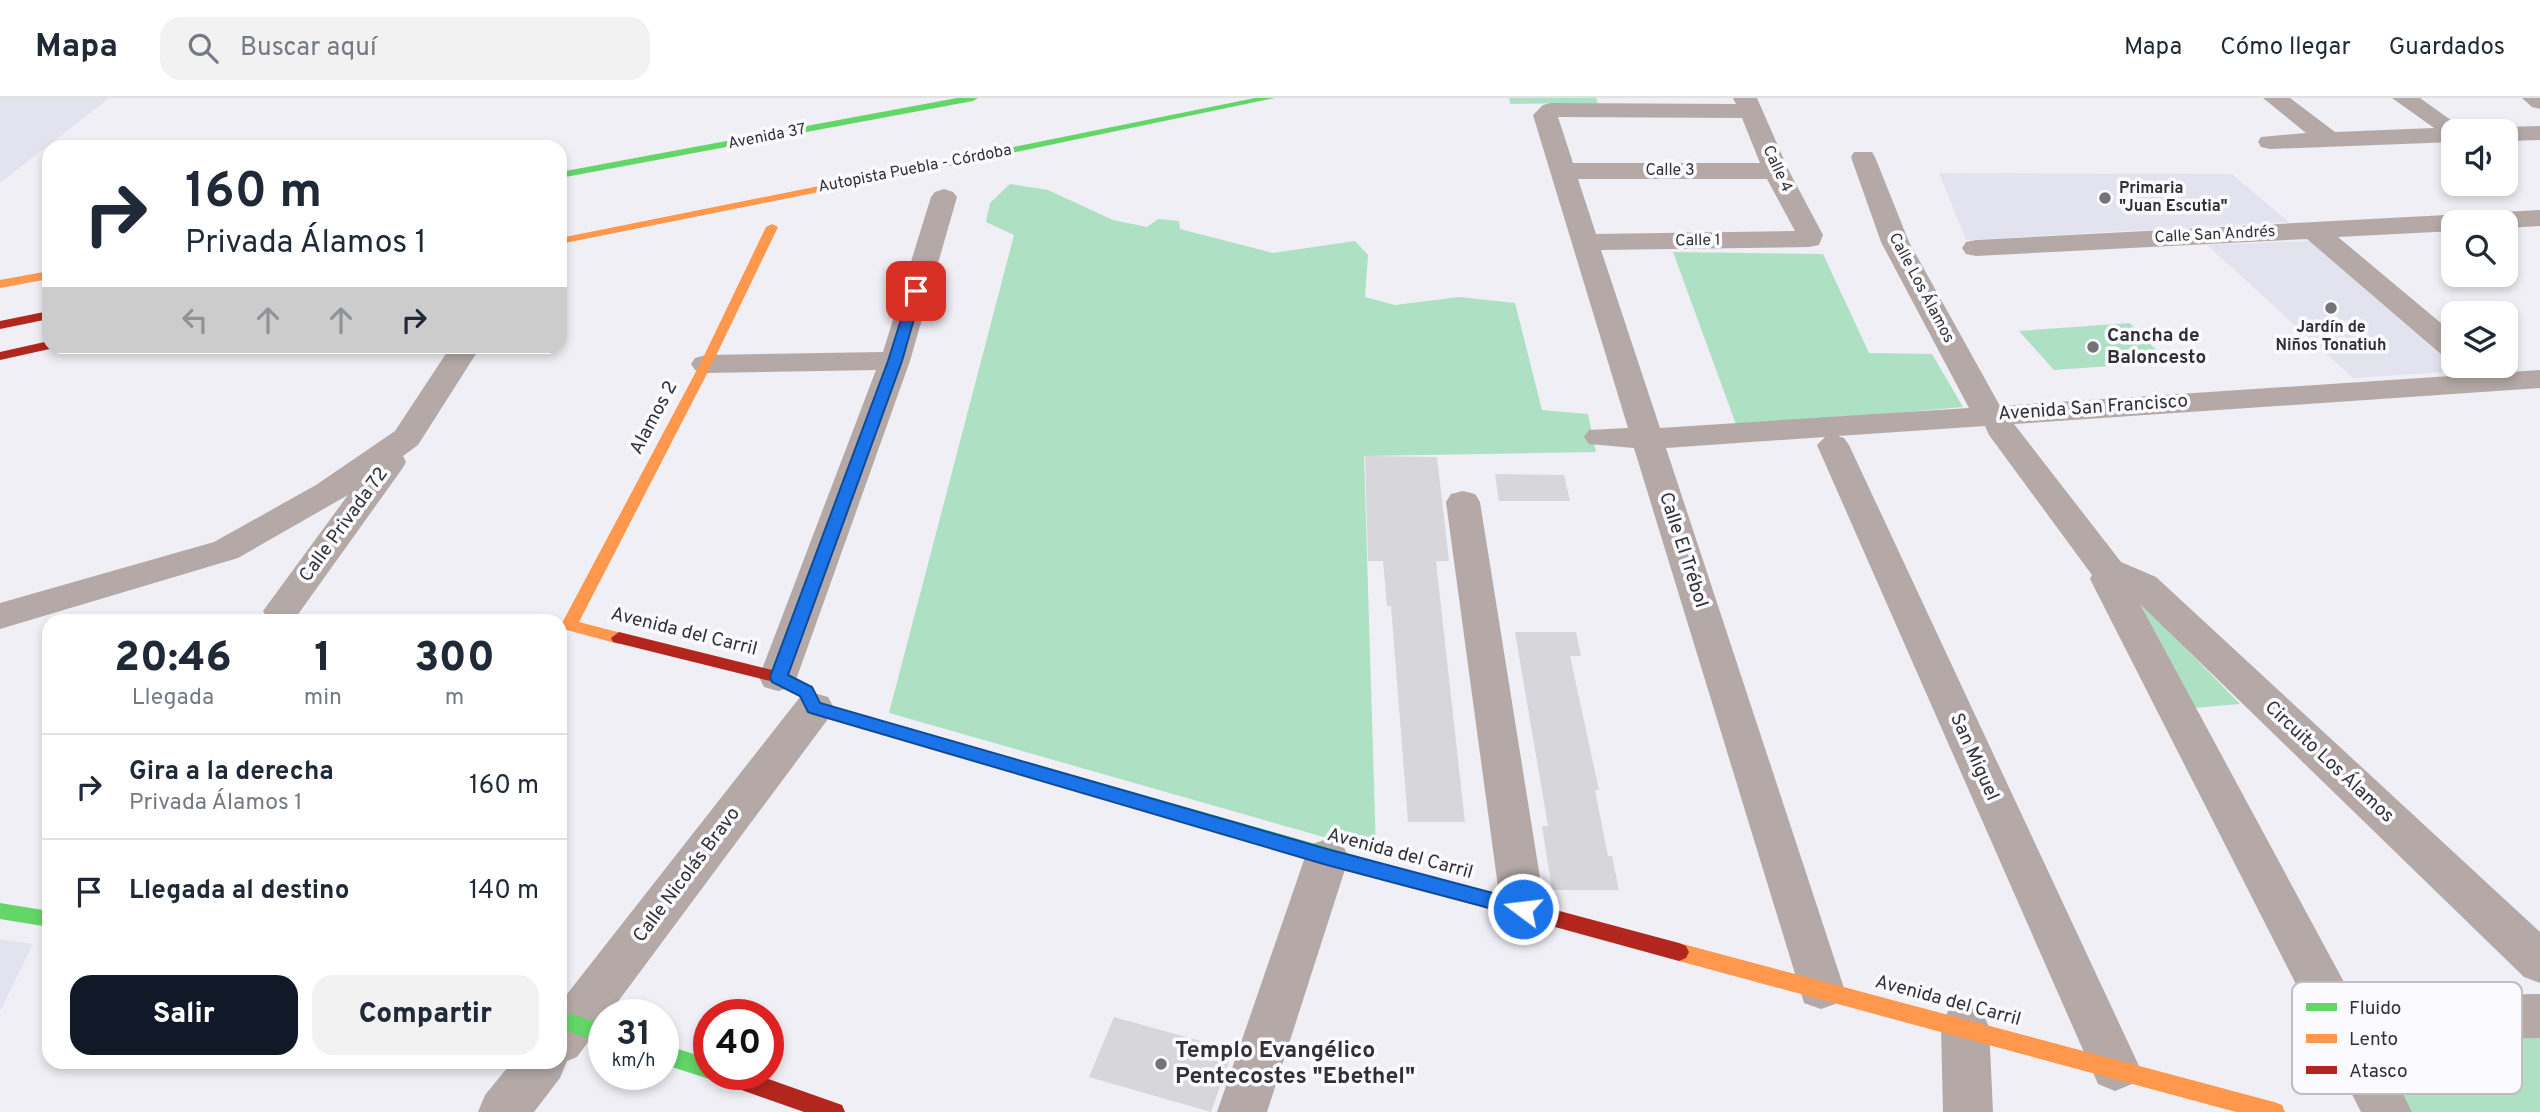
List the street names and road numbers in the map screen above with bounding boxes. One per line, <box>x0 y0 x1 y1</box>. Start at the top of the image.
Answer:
street label: Avenida 37 <box>726 120 808 154</box>
street label: Autopista Puebla - Córdoba <box>817 140 1013 198</box>
street label: Calle 4 <box>1757 142 1797 196</box>
street label: Calle 3 <box>1645 161 1695 181</box>
street label: Calle San Andrés <box>2154 222 2276 248</box>
street label: Calle Los Álamos <box>1884 229 1960 346</box>
street label: Calle 1 <box>1675 231 1721 251</box>
street label: Alamos 2 <box>625 377 683 459</box>
street label: Avenida San Francisco <box>1997 389 2189 427</box>
street label: Calle Privada 72 <box>294 463 394 587</box>
street label: Calle El Trébol <box>1653 489 1713 611</box>
street label: Avenida del Carril <box>608 602 760 662</box>
street label: Circuito Los Álamos <box>2259 695 2399 828</box>
street label: San Miguel <box>1944 709 2004 805</box>
street label: Calle Nicolás Bravo <box>628 802 746 948</box>
street label: Avenida del Carril <box>1324 823 1476 885</box>
street label: Avenida del Carril <box>1872 970 2024 1032</box>

